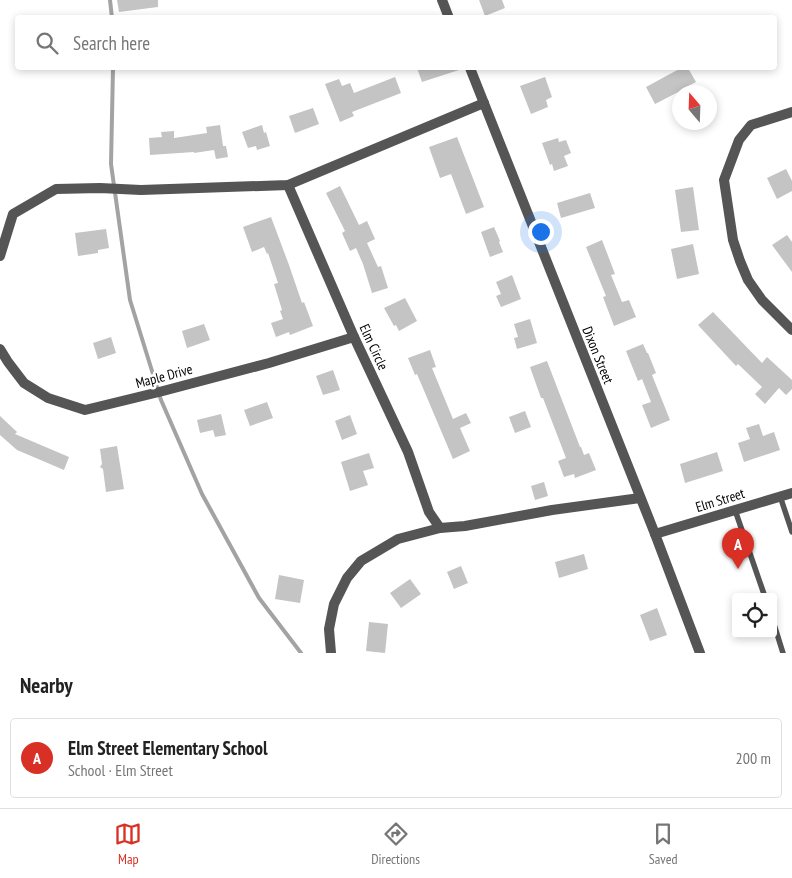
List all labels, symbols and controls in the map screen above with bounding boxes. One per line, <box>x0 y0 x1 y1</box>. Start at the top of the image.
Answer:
search box <box>15 15 777 70</box>
icon: search <box>33 29 61 57</box>
text: Search here <box>73 31 150 55</box>
north arrow <box>672 85 717 130</box>
your location <box>528 219 554 245</box>
street label: Elm Circle <box>356 321 393 373</box>
street label: Dixon Street <box>578 324 618 386</box>
street label: Maple Drive <box>134 360 195 392</box>
street label: Elm Street <box>693 484 747 516</box>
pin: A <box>722 528 754 569</box>
map controls <box>732 593 777 638</box>
button: locate <box>732 593 777 638</box>
text: Nearby <box>20 672 73 699</box>
text: Elm Street Elementary School <box>68 736 268 760</box>
text: A <box>33 748 41 768</box>
text: 200 m <box>736 748 771 768</box>
text: School · Elm Street <box>68 760 173 780</box>
tab: Map <box>114 820 142 868</box>
tab: Directions <box>371 820 420 868</box>
tab: Saved <box>649 820 678 868</box>

